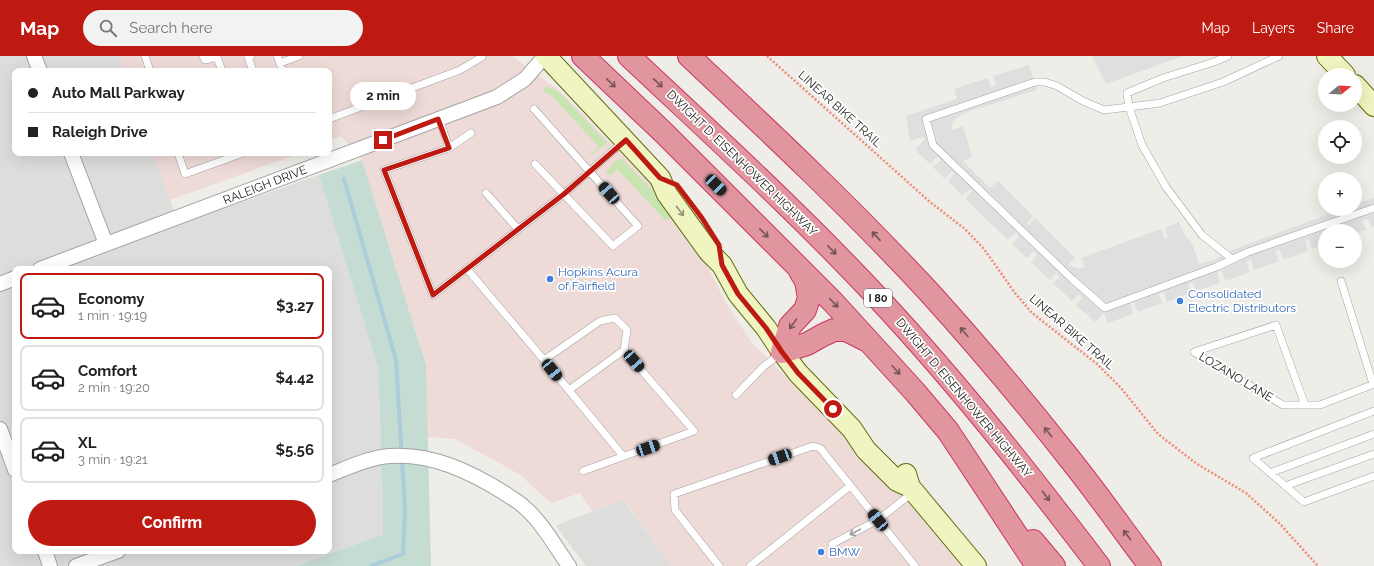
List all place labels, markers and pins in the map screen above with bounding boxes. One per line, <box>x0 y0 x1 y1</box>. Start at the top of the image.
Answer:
place label: Hopkins Acura of Fairfield <box>558 265 638 293</box>
marker: Hopkins Acura of Fairfield <box>545 274 555 284</box>
place label: Consolidated Electric Distributors <box>1188 287 1296 315</box>
marker: Consolidated Electric Distributors <box>1175 296 1185 306</box>
place label: BMW <box>829 545 861 559</box>
marker: BMW <box>816 547 826 557</box>

